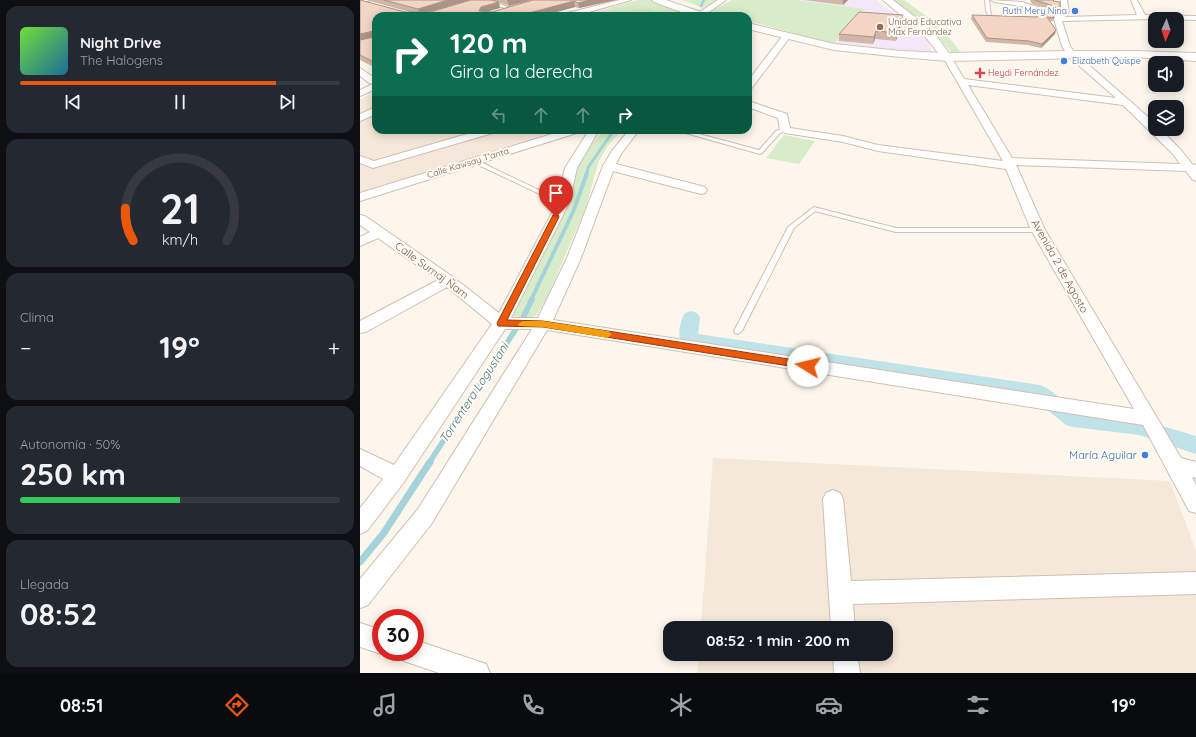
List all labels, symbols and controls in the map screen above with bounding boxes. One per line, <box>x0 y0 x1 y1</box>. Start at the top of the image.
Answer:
place label: Ruth Mery Nina <box>1003 5 1067 16</box>
marker: Ruth Mery Nina <box>1070 6 1080 16</box>
north arrow <box>1148 12 1184 48</box>
map controls <box>1148 12 1184 136</box>
place label: Unidad Educativa Max Fernández <box>888 16 961 37</box>
marker: Unidad Educativa Max Fernández <box>875 22 885 32</box>
text: 120 m <box>450 25 528 60</box>
icon: right <box>384 28 436 80</box>
text: Night Drive <box>80 33 161 52</box>
text: The Halogens <box>80 52 163 68</box>
place label: Elizabeth Quispe <box>1072 55 1141 66</box>
marker: Elizabeth Quispe <box>1059 56 1069 66</box>
button: sound <box>1148 56 1184 92</box>
text: Gira a la derecha <box>450 60 593 83</box>
place label: Heydi Fernández <box>988 67 1059 78</box>
marker: Heydi Fernández <box>975 68 985 78</box>
icon: previous <box>62 91 84 113</box>
icon: pause <box>169 91 191 113</box>
icon: next <box>276 91 298 113</box>
button: layers <box>1148 100 1184 136</box>
icon: left <box>488 104 510 126</box>
icon: ahead <box>530 104 552 126</box>
icon: ahead <box>572 104 594 126</box>
icon: right <box>614 104 636 126</box>
street label: Calle Kawsay T'anta <box>426 145 510 180</box>
pin <box>539 176 573 217</box>
text: 21 <box>160 182 200 234</box>
icon: arrive <box>545 182 567 204</box>
street label: Avenida 2 de Agosto <box>1028 217 1092 315</box>
text: km/h <box>162 231 198 249</box>
street label: Calle Sumaj Ñam <box>392 239 472 301</box>
text: Clima <box>20 309 54 325</box>
text: 19° <box>159 328 200 366</box>
text: − <box>20 334 31 362</box>
text: + <box>328 334 340 362</box>
water label: Torrentera Logustani <box>436 339 512 445</box>
position arrow <box>787 345 829 387</box>
text: Autonomía · 50% <box>20 436 120 452</box>
place label: María Aguilar <box>1069 448 1138 462</box>
marker: María Aguilar <box>1140 450 1150 460</box>
text: 250 km <box>20 455 126 493</box>
text: Llegada <box>20 576 69 592</box>
text: 08:52 <box>20 595 97 633</box>
speed limit sign: 30 <box>372 609 424 661</box>
text: 08:52 · 1 min · 200 m <box>706 631 850 650</box>
icon: directions <box>223 691 251 719</box>
icon: music <box>371 691 399 719</box>
icon: phone <box>519 691 547 719</box>
icon: climate <box>667 691 695 719</box>
icon: car <box>815 691 843 719</box>
icon: filters <box>964 691 992 719</box>
text: 08:51 <box>60 694 103 717</box>
text: 19° <box>1112 694 1136 717</box>

